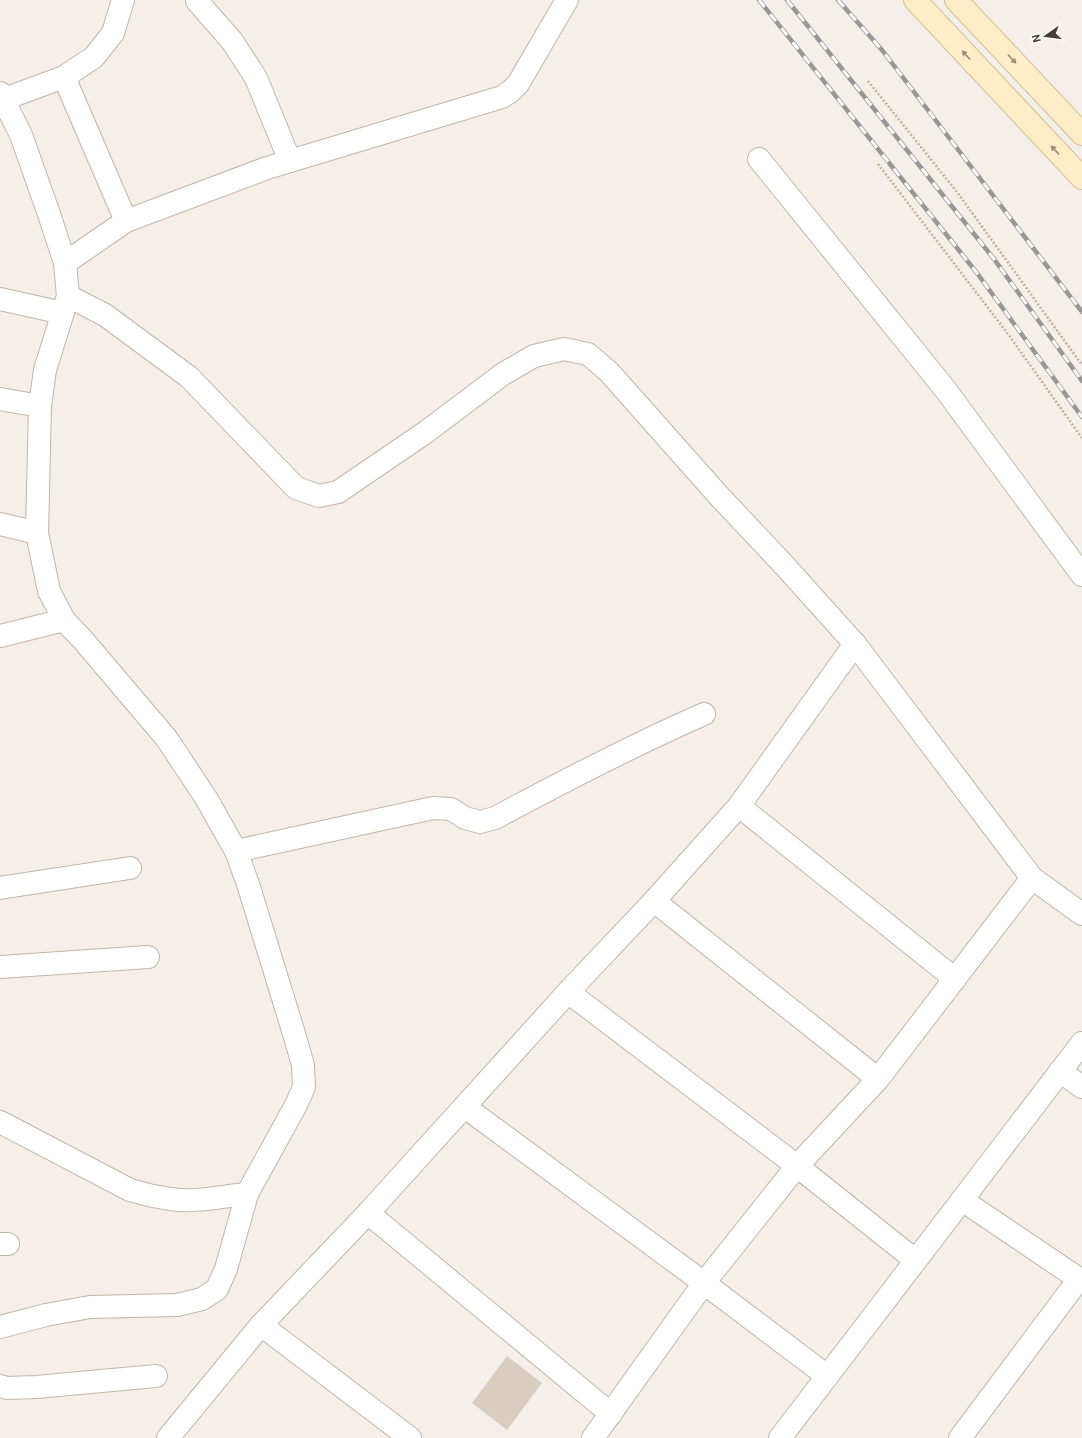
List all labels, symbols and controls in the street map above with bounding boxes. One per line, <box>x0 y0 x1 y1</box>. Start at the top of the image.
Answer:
north arrow <box>1026 16 1066 56</box>
text: N <box>1029 33 1044 44</box>
one-way arrow <box>962 50 971 60</box>
one-way arrow <box>1007 54 1016 64</box>
one-way arrow <box>1051 145 1060 155</box>

